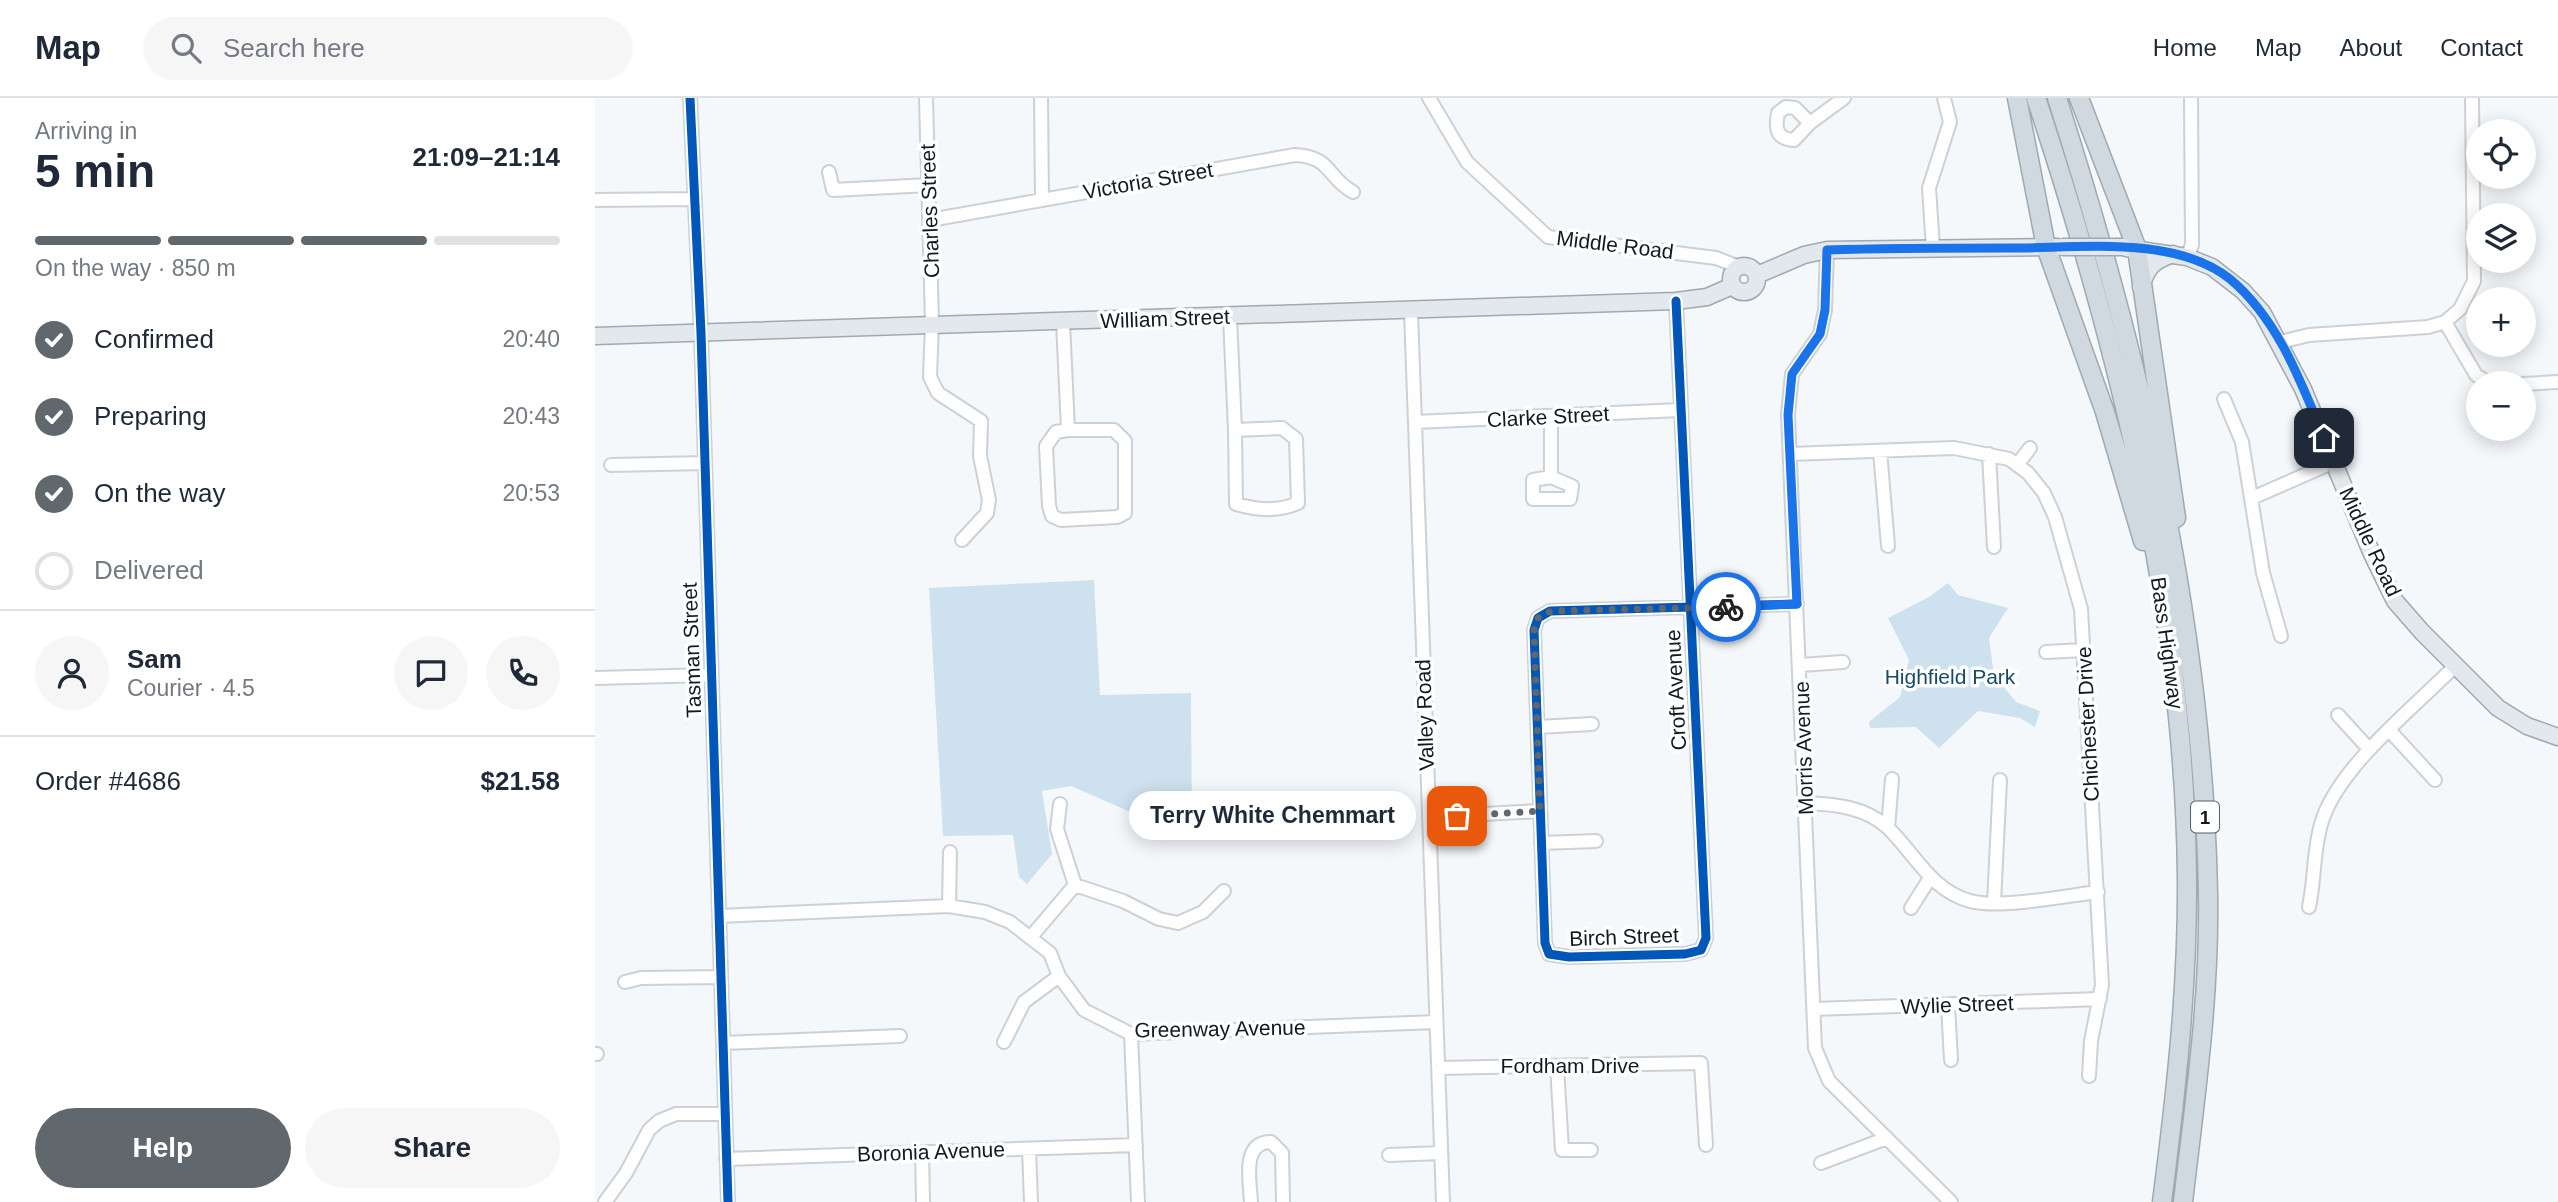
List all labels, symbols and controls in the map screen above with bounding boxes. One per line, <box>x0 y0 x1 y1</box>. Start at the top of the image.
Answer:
search box <box>143 17 633 80</box>
text: Map <box>35 29 101 66</box>
icon: search <box>167 29 205 67</box>
text: Search here <box>223 33 365 63</box>
text: Home <box>2153 34 2217 61</box>
text: Map <box>2255 34 2302 61</box>
text: About <box>2340 34 2402 61</box>
text: Contact <box>2440 34 2523 61</box>
text: Arriving in <box>35 118 137 144</box>
map controls <box>2466 119 2536 441</box>
button: locate <box>2466 119 2536 189</box>
text: 21:09–21:14 <box>413 142 560 172</box>
street label: Charles Street <box>916 143 943 278</box>
text: 5 min <box>35 145 155 197</box>
street label: Victoria Street <box>1081 158 1215 203</box>
button: layers <box>2466 203 2536 273</box>
street label: Middle Road <box>1555 226 1675 263</box>
text: On the way · 850 m <box>35 255 236 281</box>
button: + <box>2466 287 2536 357</box>
street label: William Street <box>1100 305 1230 332</box>
icon: check <box>35 321 73 359</box>
text: Confirmed <box>94 324 214 354</box>
text: 20:40 <box>502 326 560 352</box>
button: − <box>2466 371 2536 441</box>
icon: check <box>35 398 73 436</box>
text: Preparing <box>94 401 207 431</box>
street label: Clarke Street <box>1486 402 1610 431</box>
text: 20:43 <box>502 403 560 429</box>
pin <box>2294 408 2354 468</box>
icon: home <box>2305 419 2343 457</box>
icon: check <box>35 475 73 513</box>
text: On the way <box>94 478 226 508</box>
text: 20:53 <box>502 480 560 506</box>
street label: Middle Road <box>2335 483 2406 600</box>
text: Delivered <box>94 555 204 585</box>
courier <box>1691 572 1761 642</box>
street label: Bass Highway <box>2147 575 2188 711</box>
street label: Tasman Street <box>678 582 705 718</box>
icon: bike <box>1707 588 1745 626</box>
street label: Croft Avenue <box>1661 629 1690 751</box>
button: person <box>35 636 109 710</box>
button: chat <box>394 636 468 710</box>
button: phone <box>486 636 560 710</box>
text: Sam <box>127 644 182 674</box>
street label: Chichester Drive <box>2072 646 2103 802</box>
street label: Valley Road <box>1411 659 1438 771</box>
park label: Highfield Park <box>1885 665 2016 688</box>
text: Courier · 4.5 <box>127 675 255 701</box>
street label: Morris Avenue <box>1790 681 1817 815</box>
text: Order #4686 <box>35 766 181 796</box>
text: $21.58 <box>480 766 560 796</box>
pin <box>1427 786 1487 846</box>
callout: Terry White Chemmart <box>1128 792 1415 840</box>
icon: bag <box>1438 797 1476 835</box>
text: Terry White Chemmart <box>1150 802 1395 828</box>
road number: 1 <box>2191 802 2219 832</box>
street label: Birch Street <box>1569 923 1679 950</box>
street label: Wylie Street <box>1900 991 2014 1018</box>
street label: Greenway Avenue <box>1134 1016 1306 1041</box>
street label: Fordham Drive <box>1501 1054 1639 1077</box>
button: Help <box>35 1108 291 1188</box>
button: Share <box>305 1108 560 1188</box>
street label: Boronia Avenue <box>857 1137 1005 1166</box>

